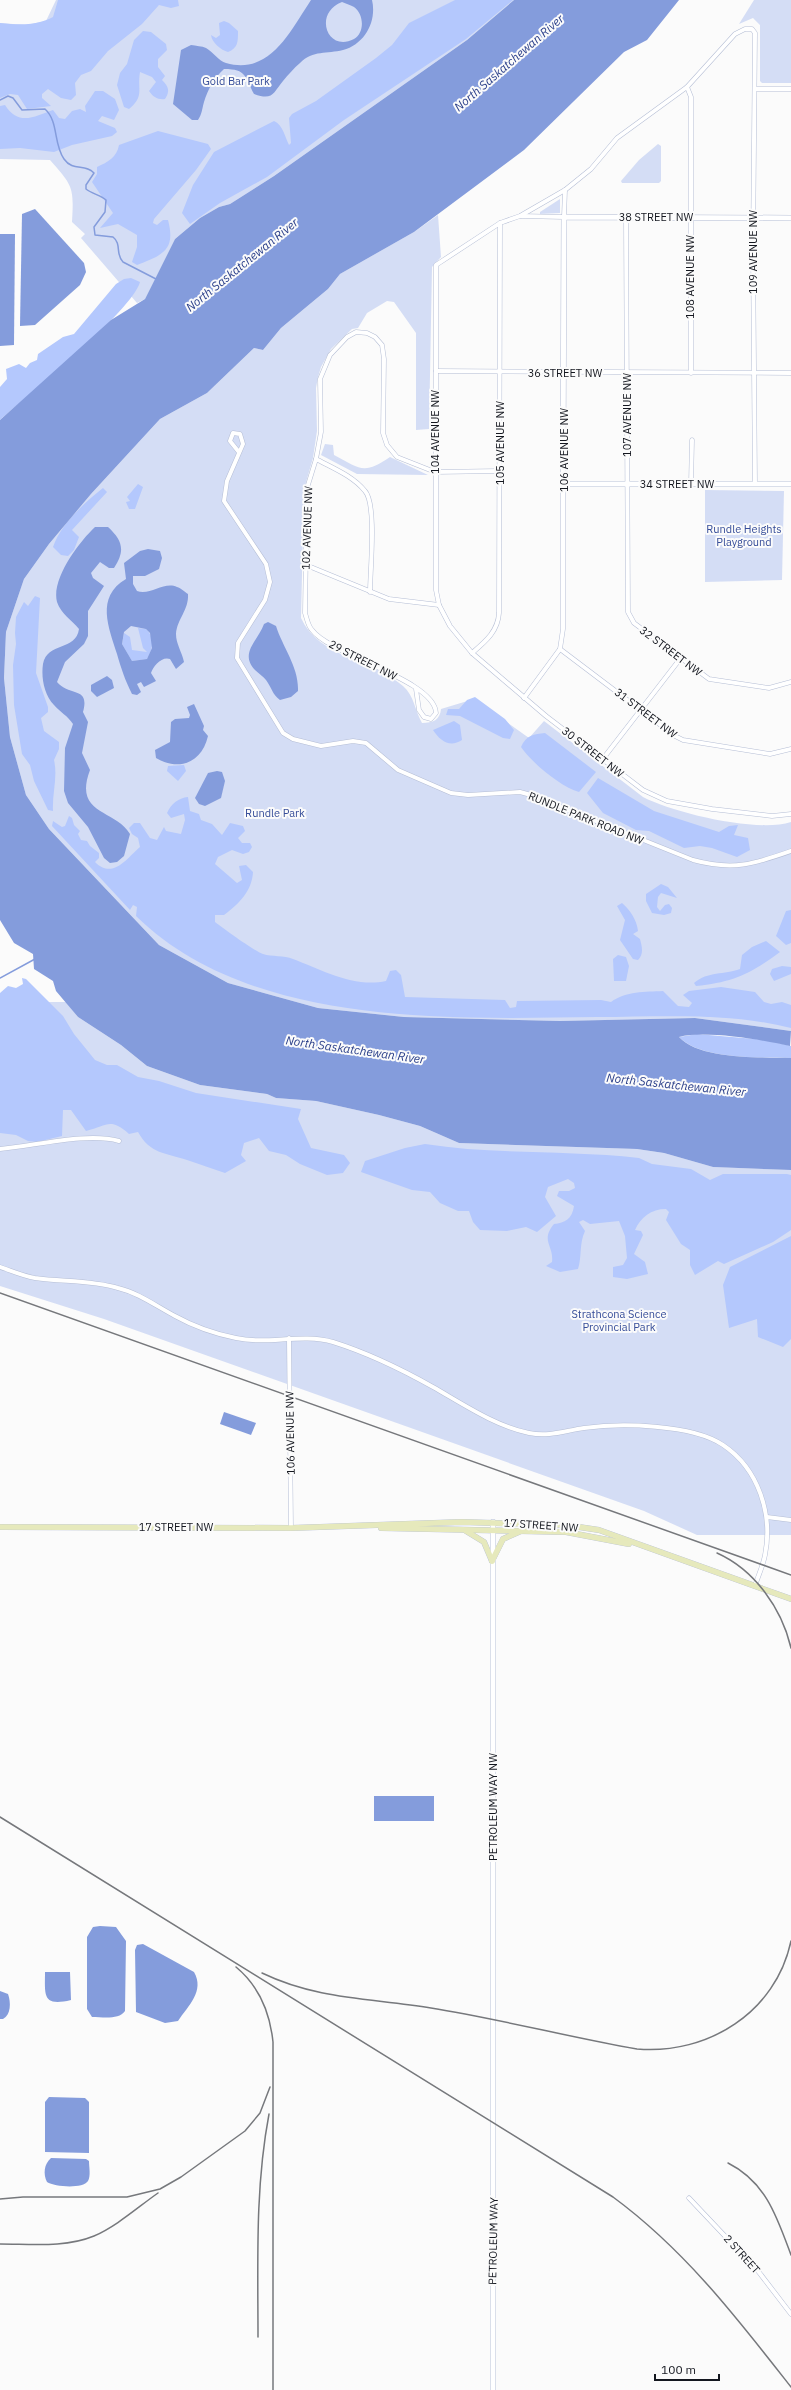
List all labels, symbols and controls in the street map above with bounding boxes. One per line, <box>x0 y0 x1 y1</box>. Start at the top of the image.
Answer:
water label: North Saskatchewan River <box>451 11 567 114</box>
park label: Gold Bar Park <box>202 74 270 88</box>
street label: 38 STREET NW <box>619 210 694 224</box>
street label: 109 AVENUE NW <box>746 210 760 294</box>
water label: North Saskatchewan River <box>183 214 301 314</box>
street label: 108 AVENUE NW <box>683 235 697 319</box>
street label: 36 STREET NW <box>528 366 603 380</box>
street label: 107 AVENUE NW <box>620 373 634 457</box>
street label: 104 AVENUE NW <box>428 390 442 474</box>
street label: 105 AVENUE NW <box>493 401 507 485</box>
street label: 106 AVENUE NW <box>557 408 571 492</box>
street label: 34 STREET NW <box>640 477 715 491</box>
street label: 102 AVENUE NW <box>299 486 315 570</box>
park label: Rundle Heights Playground <box>706 522 782 549</box>
street label: 32 STREET NW <box>637 623 705 679</box>
street label: 29 STREET NW <box>327 637 400 683</box>
street label: 31 STREET NW <box>612 685 680 741</box>
street label: 30 STREET NW <box>559 723 627 781</box>
street label: RUNDLE PARK ROAD NW <box>526 788 646 848</box>
park label: Rundle Park <box>245 806 305 820</box>
water label: North Saskatchewan River <box>285 1032 426 1067</box>
water label: North Saskatchewan River <box>606 1070 747 1099</box>
park label: Strathcona Science Provincial Park <box>571 1307 667 1334</box>
street label: 106 AVENUE NW <box>282 1391 298 1475</box>
street label: 17 STREET NW <box>503 1515 579 1535</box>
street label: 17 STREET NW <box>139 1520 214 1534</box>
street label: PETROLEUM WAY NW <box>486 1753 500 1861</box>
street label: PETROLEUM WAY <box>485 2197 501 2285</box>
street label: 2 STREET <box>721 2232 764 2277</box>
scale bar <box>655 2356 719 2382</box>
text: 100 m <box>661 2362 696 2377</box>

